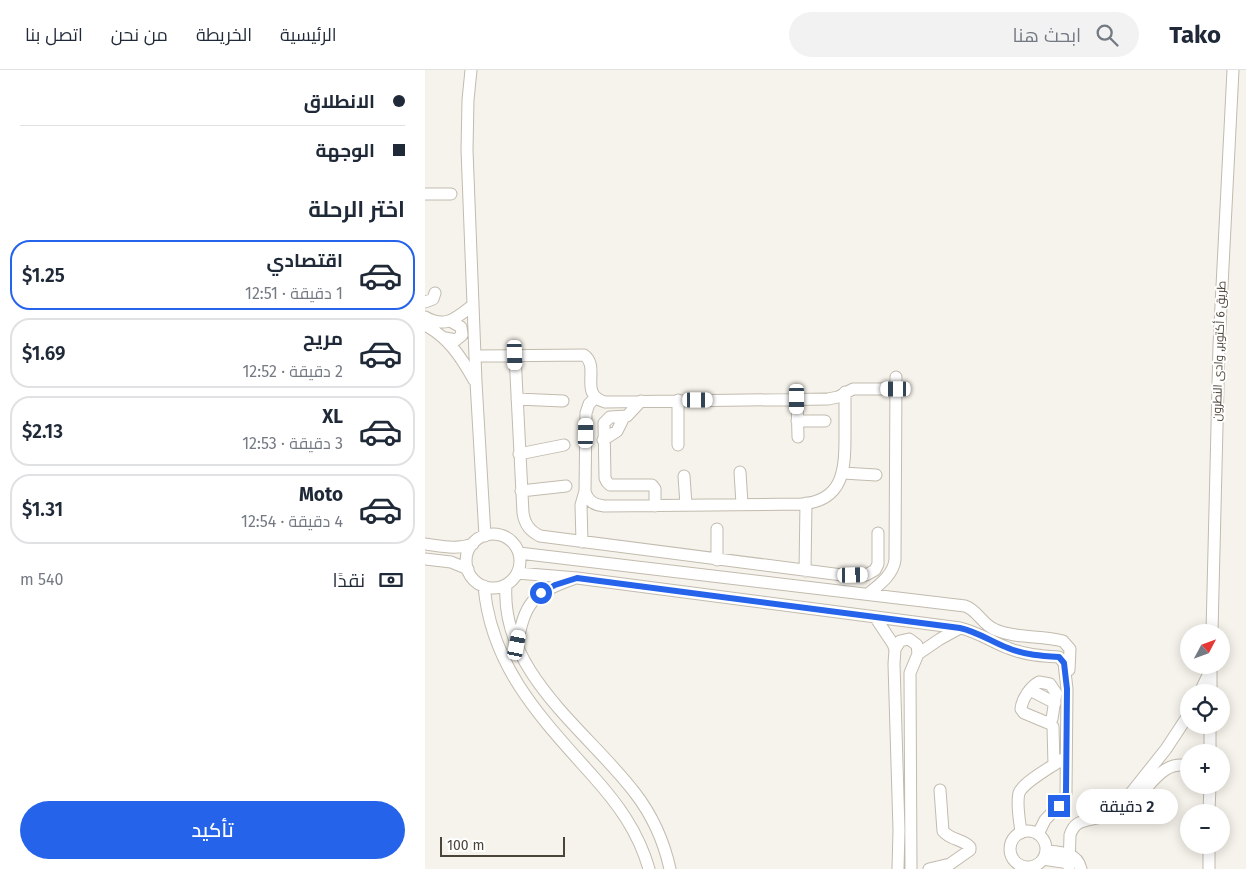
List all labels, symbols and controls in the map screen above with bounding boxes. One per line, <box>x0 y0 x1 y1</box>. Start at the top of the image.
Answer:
search box <box>789 12 1139 57</box>
icon: search <box>1093 21 1121 49</box>
text: Tako <box>1169 21 1221 49</box>
text: اتصل بنا <box>25 24 83 46</box>
text: من نحن <box>111 24 168 46</box>
text: الخريطة <box>196 24 252 46</box>
text: الرئيسية <box>280 24 337 46</box>
text: ابحث هنا <box>1013 24 1081 47</box>
text: الانطلاق <box>304 90 375 113</box>
text: الوجهة <box>315 139 375 162</box>
text: اختر الرحلة <box>308 196 405 223</box>
text: اقتصادي <box>267 249 343 272</box>
icon: car <box>358 253 403 298</box>
text: $1.25 <box>22 264 65 287</box>
street label: طريق 6 أكتوبر, وادى النطرون <box>1209 280 1228 422</box>
text: 1 دقيقة · 12:51 <box>245 284 343 303</box>
text: مريح <box>303 327 343 350</box>
icon: car <box>358 331 403 376</box>
car <box>506 340 523 370</box>
text: $1.69 <box>22 342 66 365</box>
text: 2 دقيقة · 12:52 <box>242 362 343 381</box>
car <box>881 382 911 397</box>
car <box>789 384 804 414</box>
car <box>683 393 713 408</box>
text: XL <box>322 405 343 428</box>
icon: car <box>358 409 403 454</box>
car <box>578 418 593 448</box>
text: $2.13 <box>22 420 63 443</box>
text: 3 دقيقة · 12:53 <box>242 434 343 453</box>
text: Moto <box>299 483 343 506</box>
icon: car <box>358 487 403 532</box>
text: $1.31 <box>22 498 63 521</box>
text: 4 دقيقة · 12:54 <box>241 512 343 531</box>
icon: cash <box>377 566 405 594</box>
car <box>837 567 868 583</box>
text: نقدًا <box>333 569 365 592</box>
text: 540 m <box>20 570 63 589</box>
route start <box>530 582 552 604</box>
north arrow <box>1180 624 1230 674</box>
map controls <box>1180 624 1230 854</box>
car <box>506 629 527 661</box>
button: locate <box>1180 684 1230 734</box>
button: + <box>1180 744 1230 794</box>
callout: 2 دقيقة <box>1077 788 1179 824</box>
route end <box>1048 795 1070 817</box>
text: 2 دقيقة <box>1100 797 1154 816</box>
button: تأكيد <box>20 801 405 859</box>
button: − <box>1180 804 1230 854</box>
scale bar <box>440 834 565 857</box>
text: 100 m <box>447 837 484 854</box>

